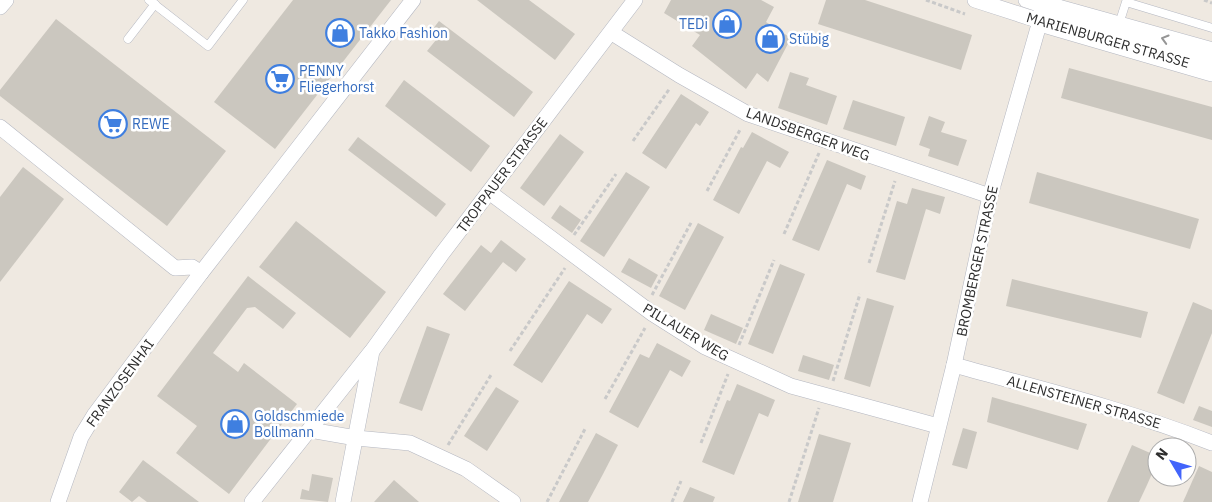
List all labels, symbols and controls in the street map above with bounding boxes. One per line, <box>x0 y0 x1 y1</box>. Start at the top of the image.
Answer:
street label: MARIENBURGER STRASSE <box>1024 8 1192 72</box>
shop icon: TEDi <box>712 9 742 39</box>
place label: TEDi <box>679 15 708 33</box>
shop icon: Takko Fashion <box>325 18 355 48</box>
place label: Takko Fashion <box>359 24 448 42</box>
shop icon: Stübig <box>755 24 785 54</box>
place label: Stübig <box>789 30 830 48</box>
one-way arrow <box>1162 35 1170 45</box>
place label: PENNY Fliegerhorst <box>299 62 375 96</box>
supermarket icon: PENNY Fliegerhorst <box>265 64 295 94</box>
street label: LANDSBERGER WEG <box>744 103 872 165</box>
supermarket icon: REWE <box>98 109 128 139</box>
street label: TROPPAUER STRASSE <box>453 114 551 236</box>
place label: REWE <box>132 115 170 133</box>
street label: BROMBERGER STRASSE <box>952 184 1002 338</box>
street label: PILLAUER WEG <box>640 299 732 365</box>
street label: FRANZOSENHAI <box>82 336 158 430</box>
street label: ALLENSTEINER STRASSE <box>1005 371 1163 433</box>
place label: Goldschmiede Bollmann <box>254 407 345 441</box>
shop icon: Goldschmiede Bollmann <box>220 409 250 439</box>
north arrow <box>1147 437 1197 487</box>
text: N <box>1152 444 1172 464</box>

